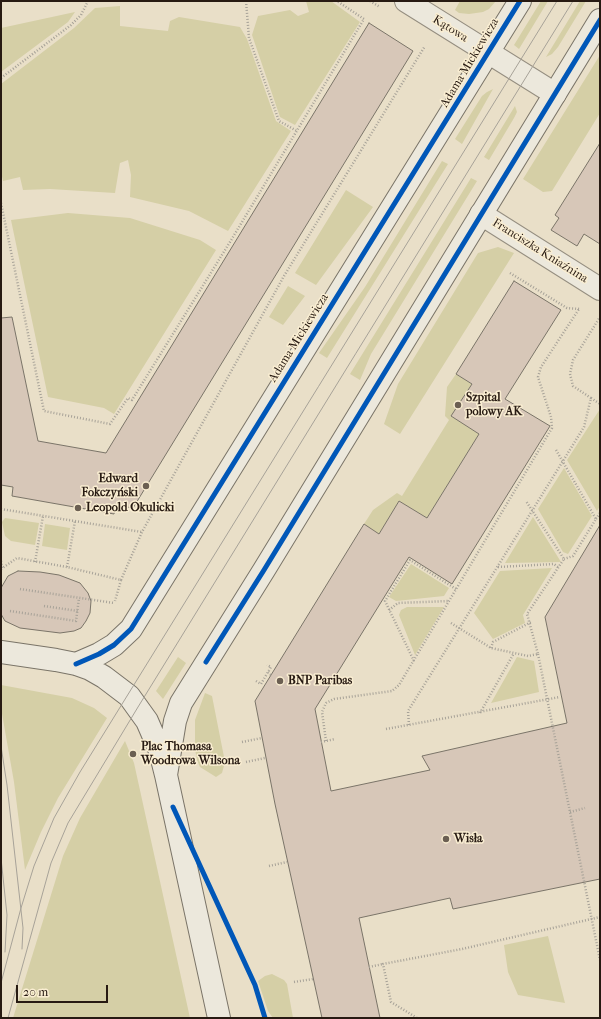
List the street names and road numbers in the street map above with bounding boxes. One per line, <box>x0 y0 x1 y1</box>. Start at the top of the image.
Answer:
street label: Kątowa <box>430 13 470 45</box>
street label: Adama Mickiewicza <box>438 16 502 110</box>
street label: Franciszka Kniaźnina <box>490 216 590 286</box>
street label: Adama Mickiewicza <box>266 291 332 385</box>

